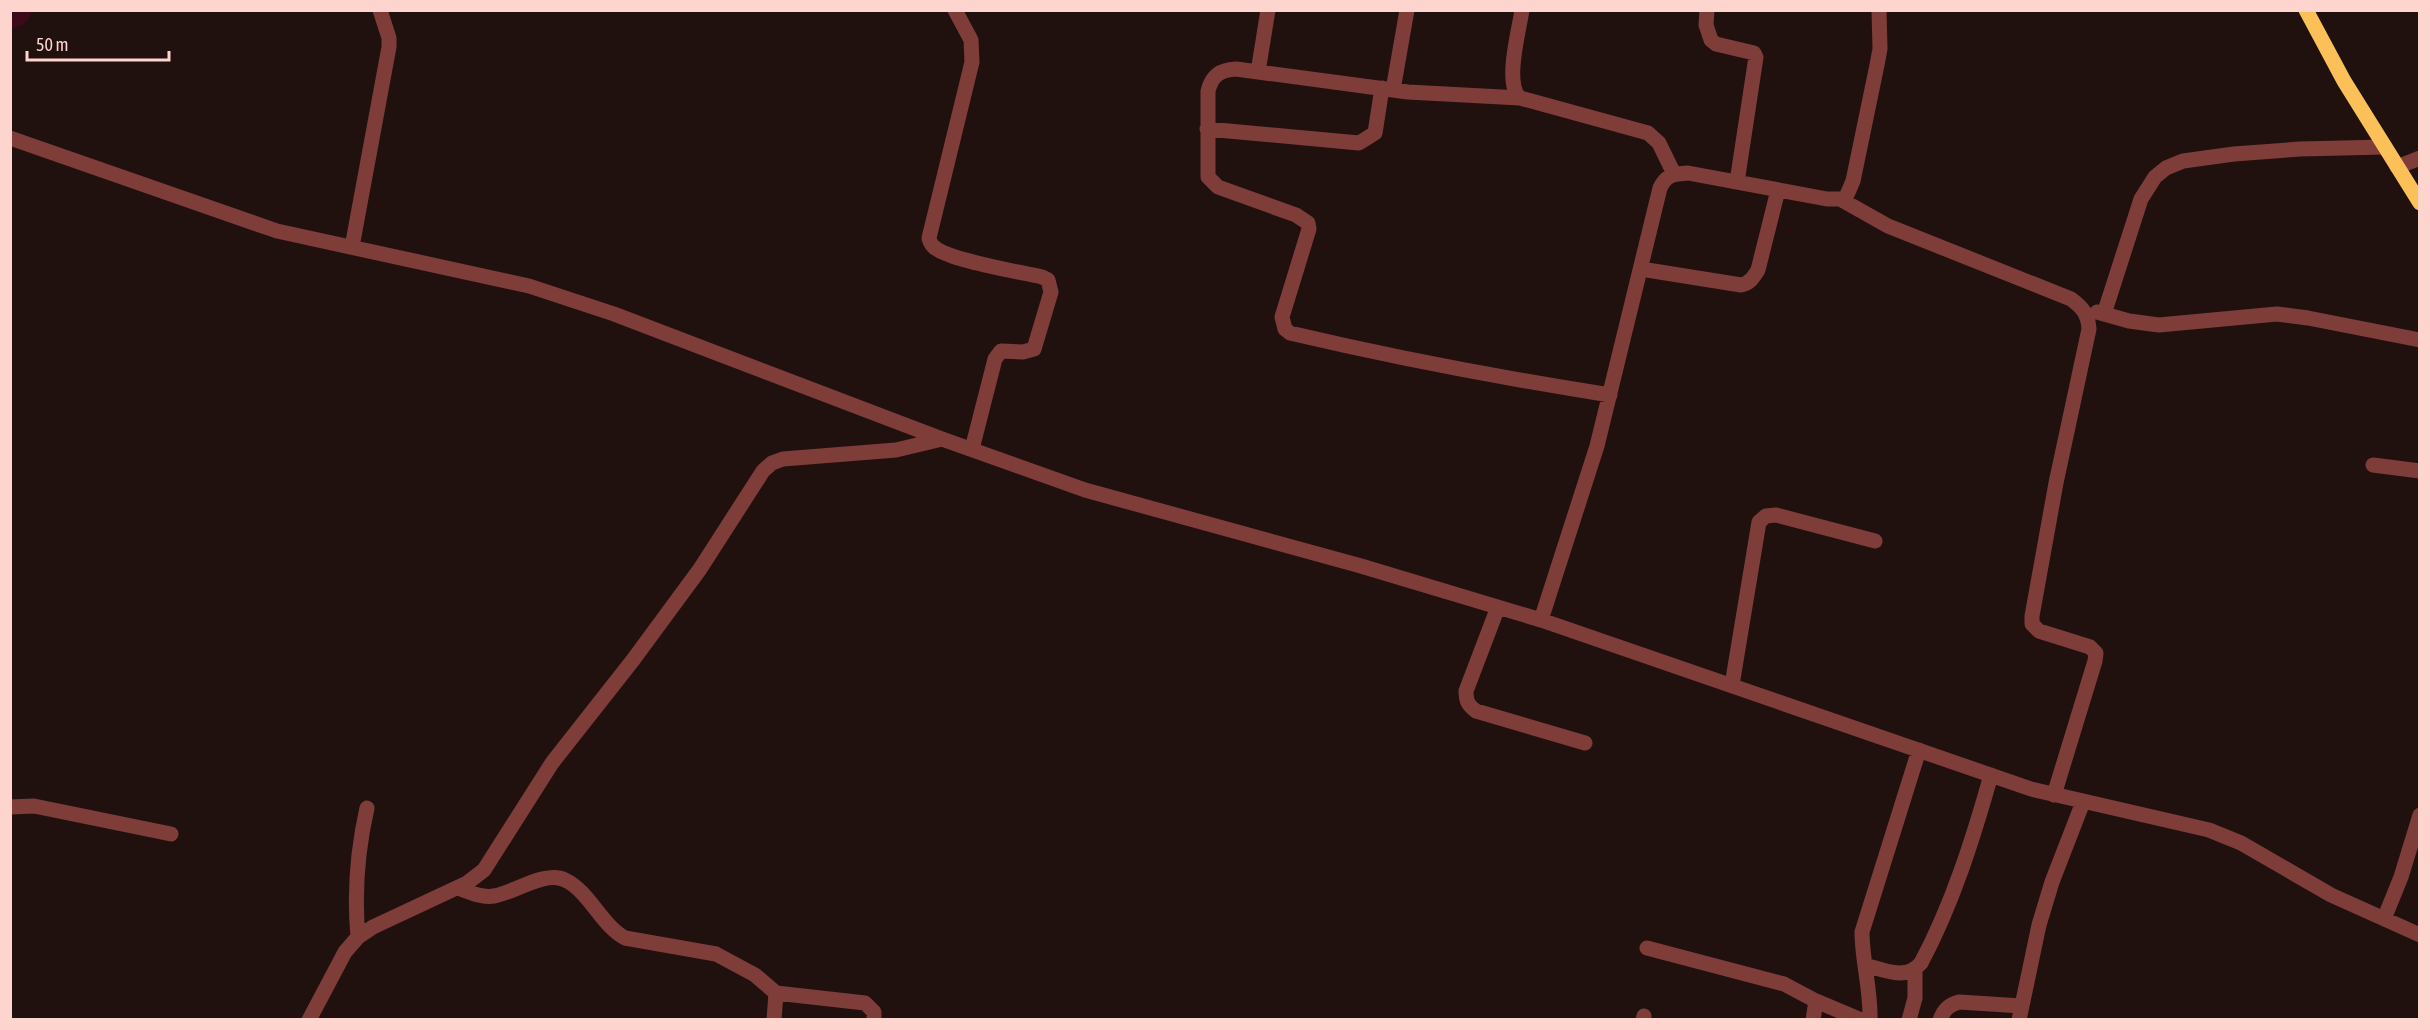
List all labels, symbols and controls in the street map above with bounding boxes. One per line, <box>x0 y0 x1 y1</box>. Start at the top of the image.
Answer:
scale bar <box>27 24 170 62</box>
text: 50 m <box>36 34 68 55</box>

